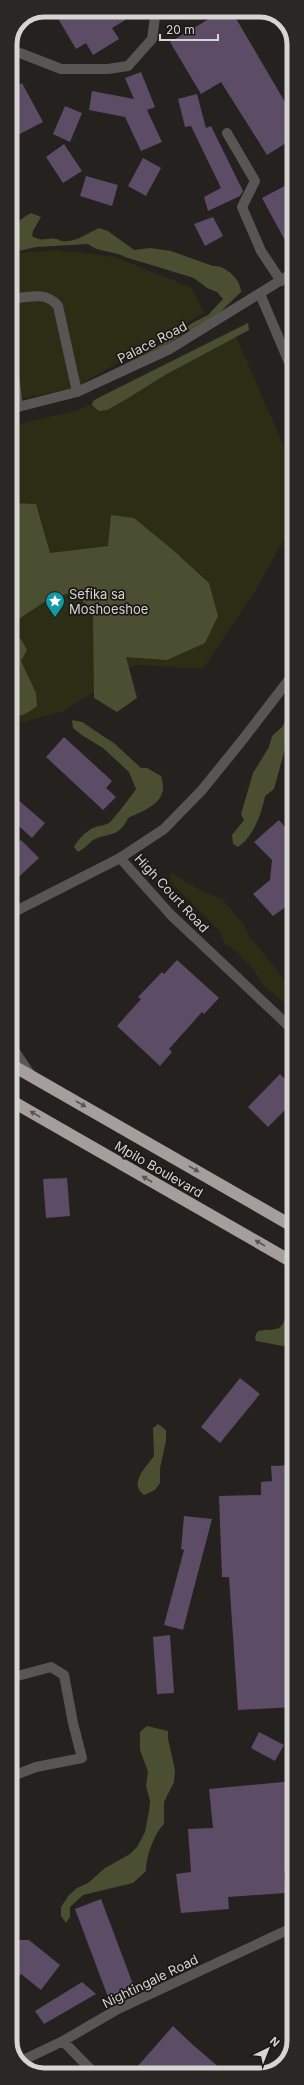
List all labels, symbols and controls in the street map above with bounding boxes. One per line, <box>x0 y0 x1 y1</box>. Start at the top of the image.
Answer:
scale bar <box>160 16 218 42</box>
text: 20 m <box>166 22 195 37</box>
street label: Palace Road <box>114 318 190 366</box>
place label: Sefika sa Moshoeshoe <box>69 586 148 617</box>
place icon: Sefika sa Moshoeshoe <box>44 590 66 618</box>
street label: High Court Road <box>132 850 212 936</box>
one-way arrow <box>75 1101 87 1108</box>
one-way arrow <box>29 1110 41 1117</box>
street label: Mpilo Boulevard <box>112 1137 206 1201</box>
one-way arrow <box>188 1165 200 1172</box>
one-way arrow <box>141 1175 153 1182</box>
one-way arrow <box>254 1240 266 1247</box>
street label: Nightingale Road <box>99 1951 201 2011</box>
north arrow <box>248 2029 288 2069</box>
text: N <box>267 2034 283 2050</box>

